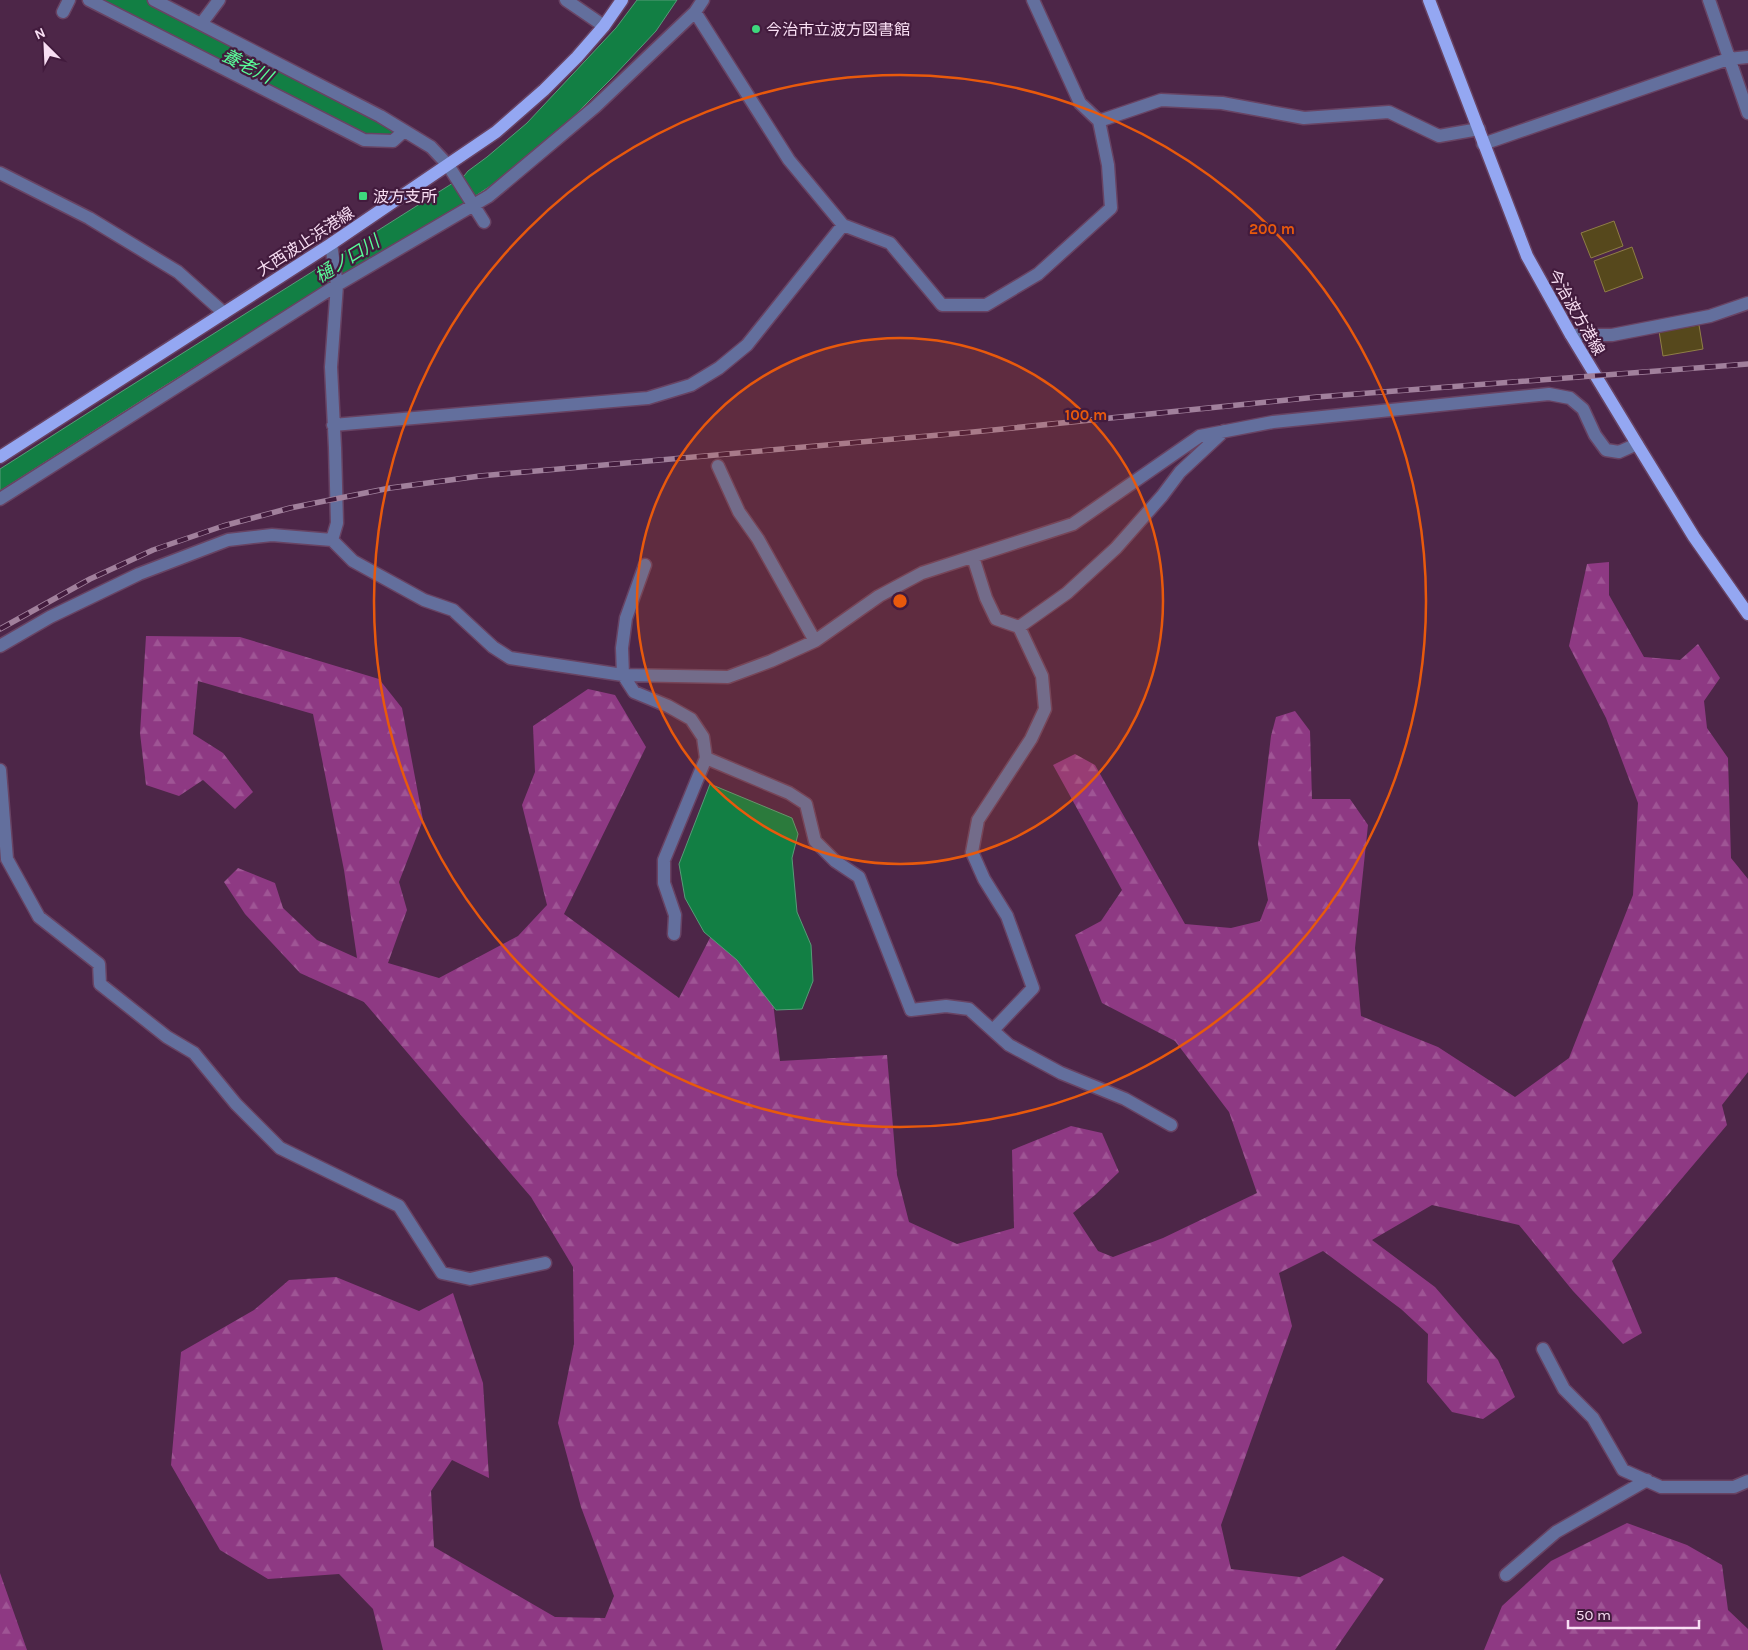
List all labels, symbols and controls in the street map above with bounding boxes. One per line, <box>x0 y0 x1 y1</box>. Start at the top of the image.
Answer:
north arrow <box>20 20 70 70</box>
place label: 今治市立波方図書館 <box>766 20 910 39</box>
marker: 今治市立波方図書館 <box>750 23 762 35</box>
text: N <box>32 24 48 43</box>
water label: 養老川 <box>218 44 278 89</box>
place label: 波方支所 <box>373 187 437 206</box>
marker: 波方支所 <box>357 190 369 202</box>
street label: 大西波止浜港線 <box>253 203 357 280</box>
text: 200 m <box>1249 220 1295 238</box>
water label: 樋ノ口川 <box>311 230 385 287</box>
street label: 今治波方港線 <box>1544 266 1609 359</box>
text: 100 m <box>1065 406 1107 424</box>
centre of rings <box>891 592 909 610</box>
scale bar <box>1568 1598 1699 1630</box>
text: 50 m <box>1576 1606 1611 1624</box>

